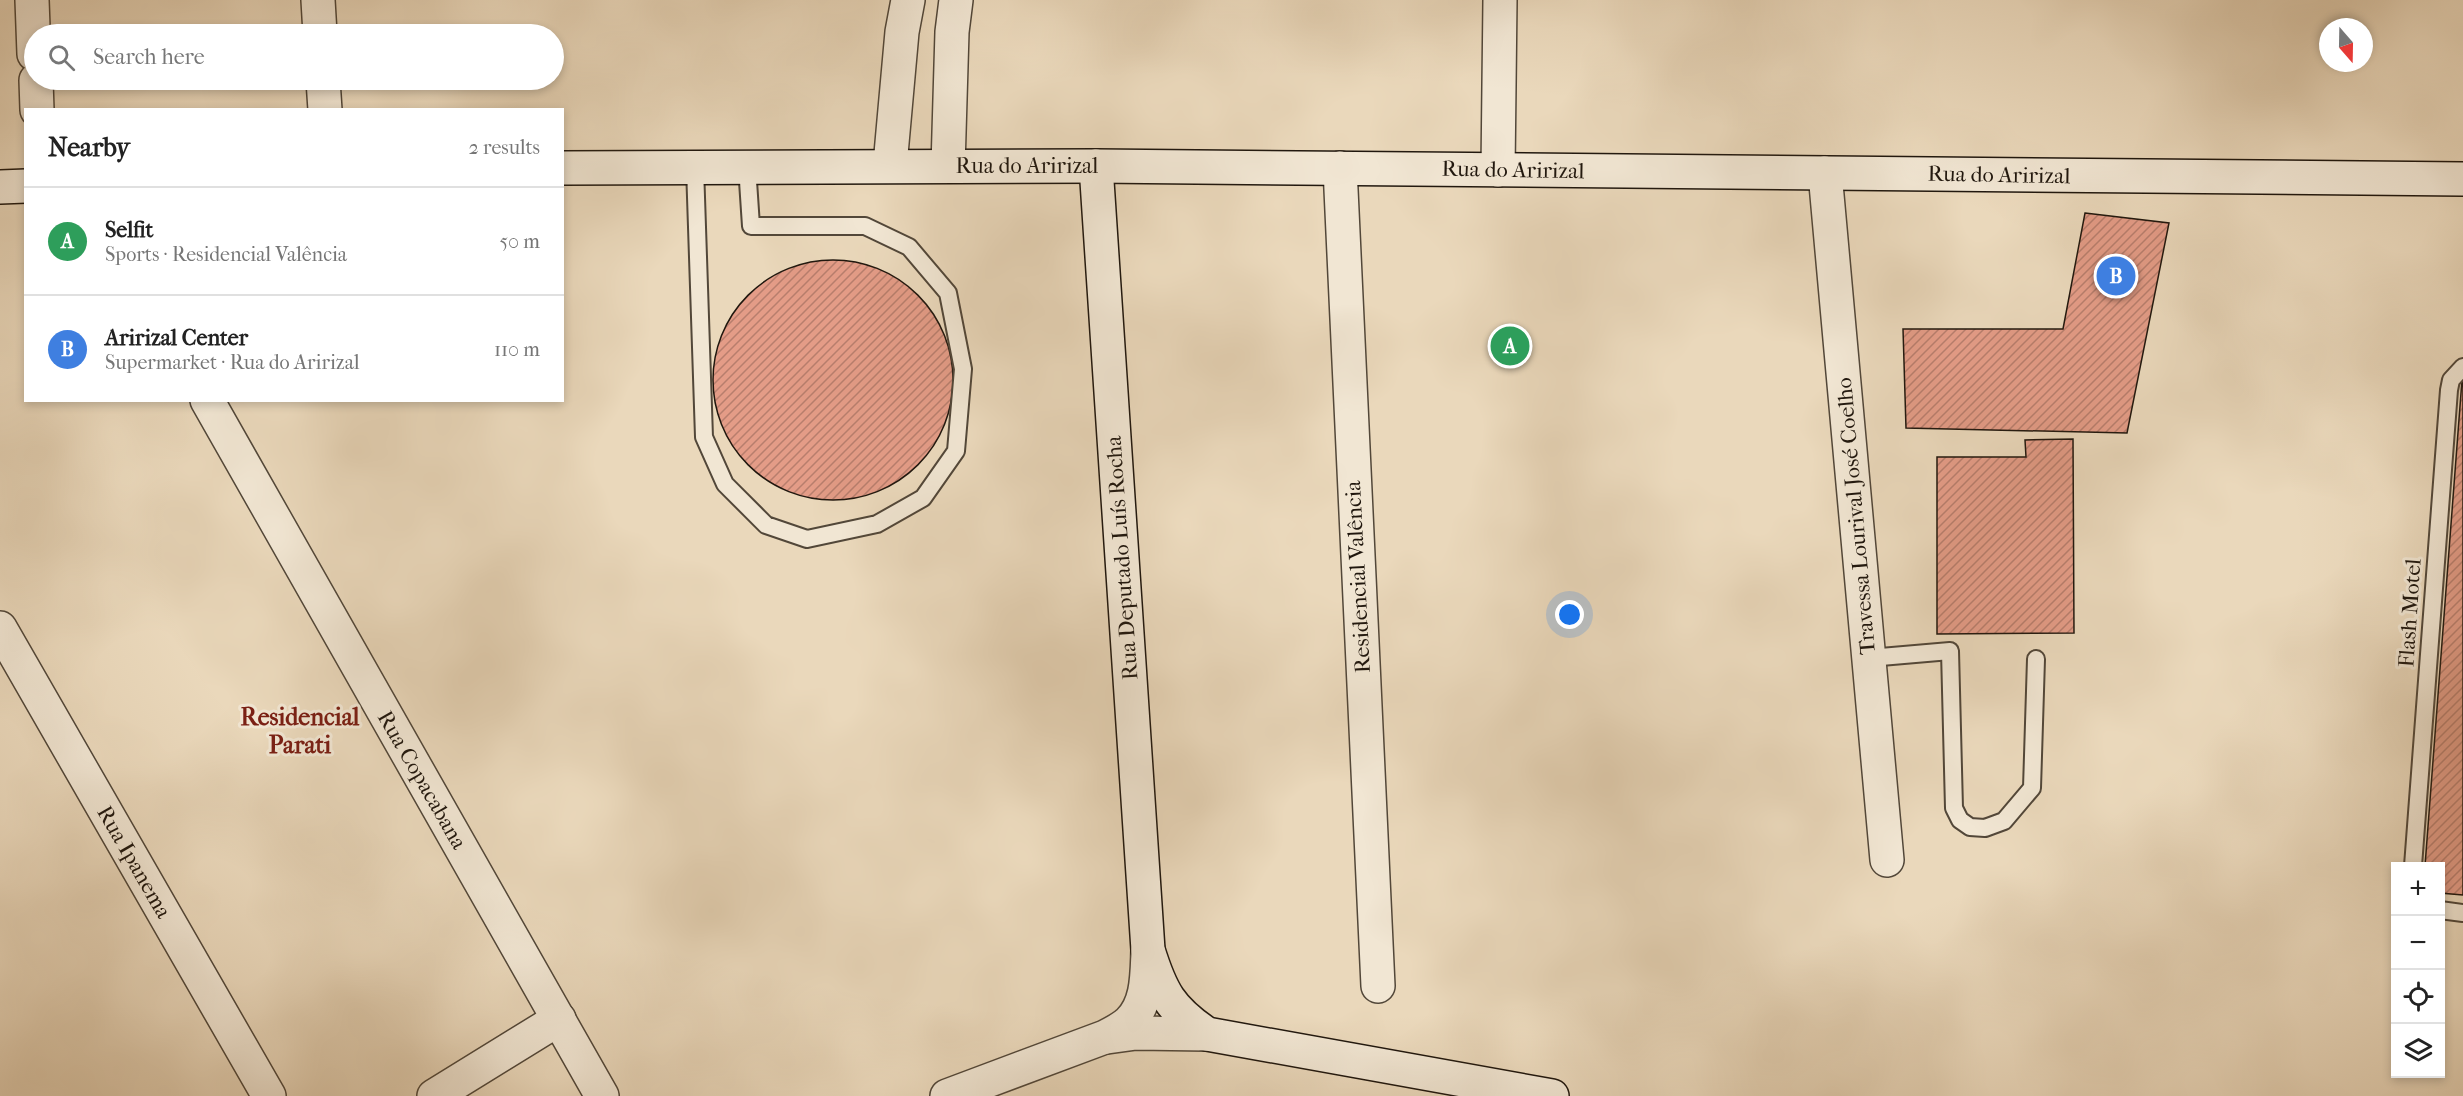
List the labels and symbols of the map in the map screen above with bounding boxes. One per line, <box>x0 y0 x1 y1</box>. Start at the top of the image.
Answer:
north arrow <box>2319 18 2373 72</box>
street label: Rua do Aririzal <box>956 153 1098 179</box>
street label: Rua do Aririzal <box>1441 156 1585 184</box>
street label: Rua do Aririzal <box>1927 161 2071 189</box>
pin: B <box>2096 254 2136 298</box>
pin: A <box>1490 324 1530 368</box>
street label: Travessa Lourival José Coelho <box>1831 376 1881 656</box>
street label: Rua Deputado Luís Rocha <box>1100 434 1144 681</box>
street label: Residencial Valência <box>1340 479 1376 674</box>
street label: Flash Motel <box>2393 558 2427 668</box>
your location <box>1555 600 1584 629</box>
district label: Residencial Parati <box>241 703 360 759</box>
street label: Rua Copacabana <box>372 706 473 855</box>
street label: Rua Ipanema <box>91 801 177 924</box>

